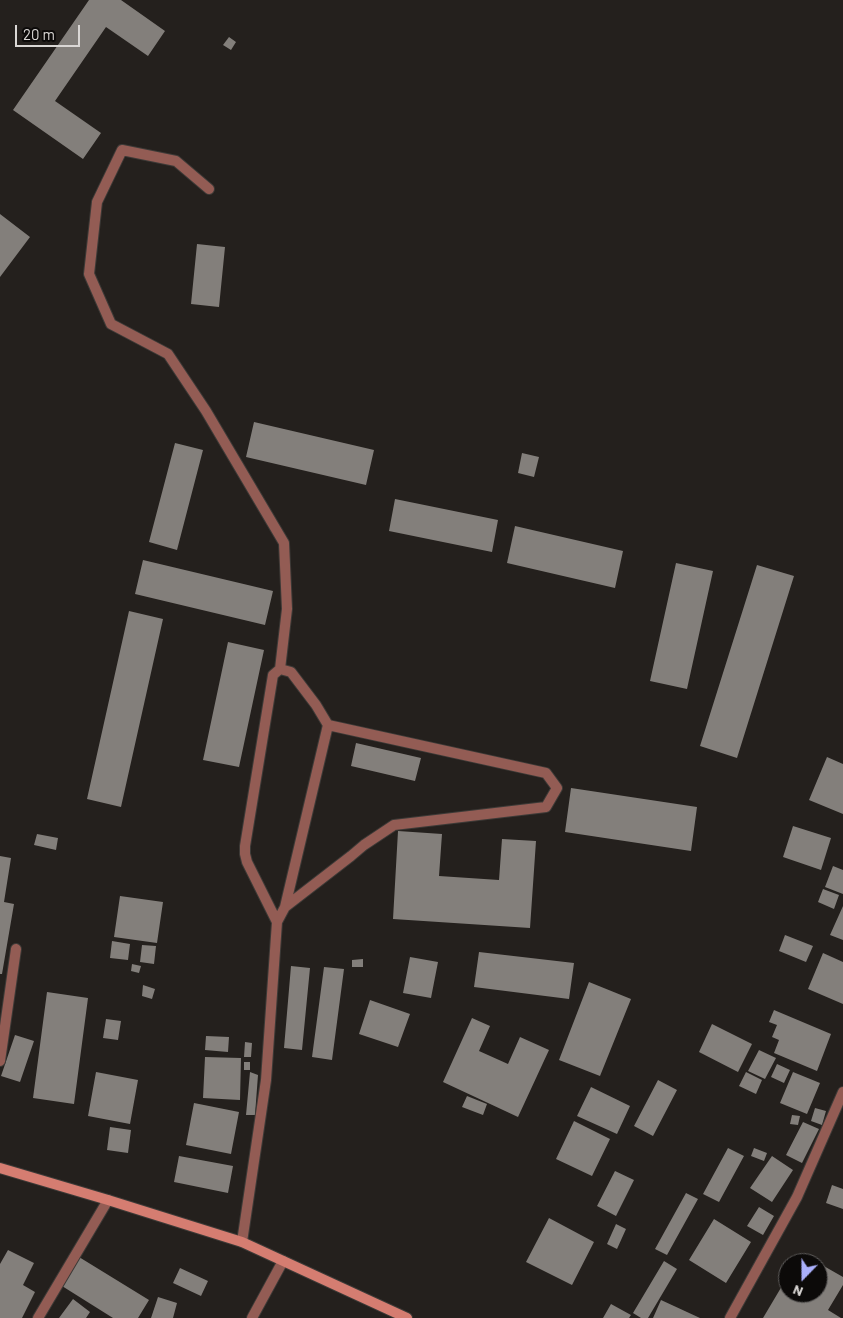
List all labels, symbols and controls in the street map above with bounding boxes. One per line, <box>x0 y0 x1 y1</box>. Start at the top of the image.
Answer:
scale bar <box>18 15 82 47</box>
text: 20 m <box>23 25 55 43</box>
north arrow <box>778 1253 828 1303</box>
text: N <box>790 1282 805 1301</box>

